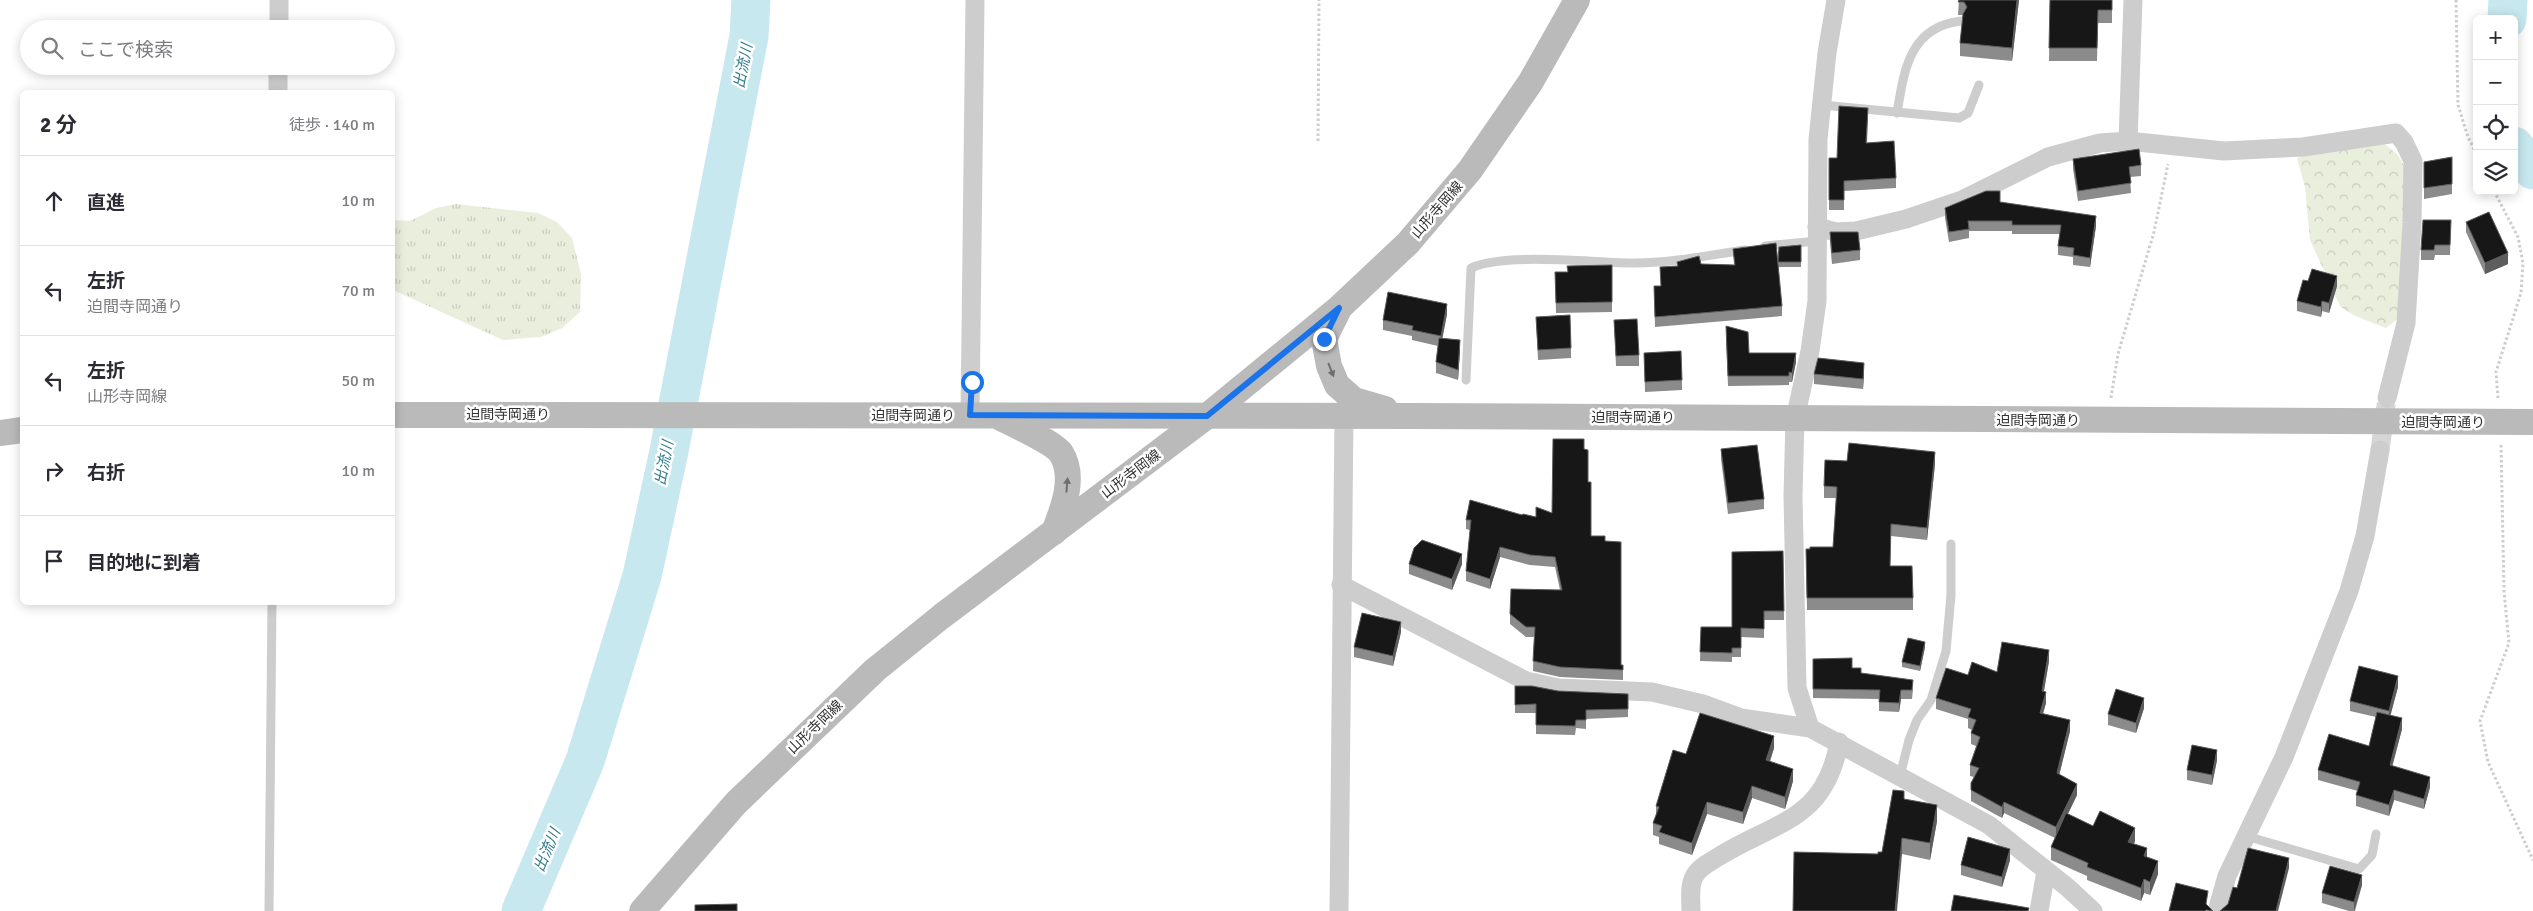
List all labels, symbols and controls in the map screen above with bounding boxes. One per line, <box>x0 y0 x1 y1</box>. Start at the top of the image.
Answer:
map controls <box>2473 15 2518 195</box>
button: + <box>2473 15 2518 60</box>
search box <box>20 20 395 75</box>
icon: search <box>38 34 66 62</box>
text: ここで検索 <box>78 38 173 62</box>
water label: 出流川 <box>730 40 757 90</box>
button: − <box>2473 60 2518 105</box>
button: locate <box>2473 105 2518 150</box>
text: 2 分 <box>40 112 77 138</box>
text: 徒歩 · 140 m <box>289 115 375 135</box>
button: layers <box>2473 150 2518 195</box>
street label: 山形寺岡線 <box>1408 178 1466 242</box>
icon: ahead <box>40 187 68 215</box>
text: 直進 <box>87 191 125 215</box>
text: 10 m <box>341 191 375 211</box>
text: 左折 <box>87 269 125 293</box>
icon: left <box>40 277 68 305</box>
text: 70 m <box>341 281 375 301</box>
text: 迫間寺岡通り <box>87 297 183 317</box>
route end <box>1313 328 1336 351</box>
text: 左折 <box>87 359 125 383</box>
one-way arrow <box>1327 363 1335 378</box>
icon: left <box>40 367 68 395</box>
text: 50 m <box>341 371 375 391</box>
route start <box>961 371 984 394</box>
text: 山形寺岡線 <box>87 387 167 407</box>
street label: 迫間寺岡通り <box>466 406 550 423</box>
street label: 迫間寺岡通り <box>871 407 955 424</box>
street label: 迫間寺岡通り <box>1591 409 1675 426</box>
street label: 迫間寺岡通り <box>1996 412 2080 429</box>
street label: 迫間寺岡通り <box>2401 414 2485 431</box>
water label: 出流川 <box>651 437 678 487</box>
street label: 山形寺岡線 <box>1098 446 1164 502</box>
icon: right <box>40 457 68 485</box>
text: 右折 <box>87 461 125 485</box>
text: 10 m <box>341 461 375 481</box>
one-way arrow <box>1063 477 1071 493</box>
icon: arrive <box>40 547 68 575</box>
text: 目的地に到着 <box>87 551 201 575</box>
street label: 山形寺岡線 <box>784 697 846 757</box>
water label: 出流川 <box>530 824 565 874</box>

